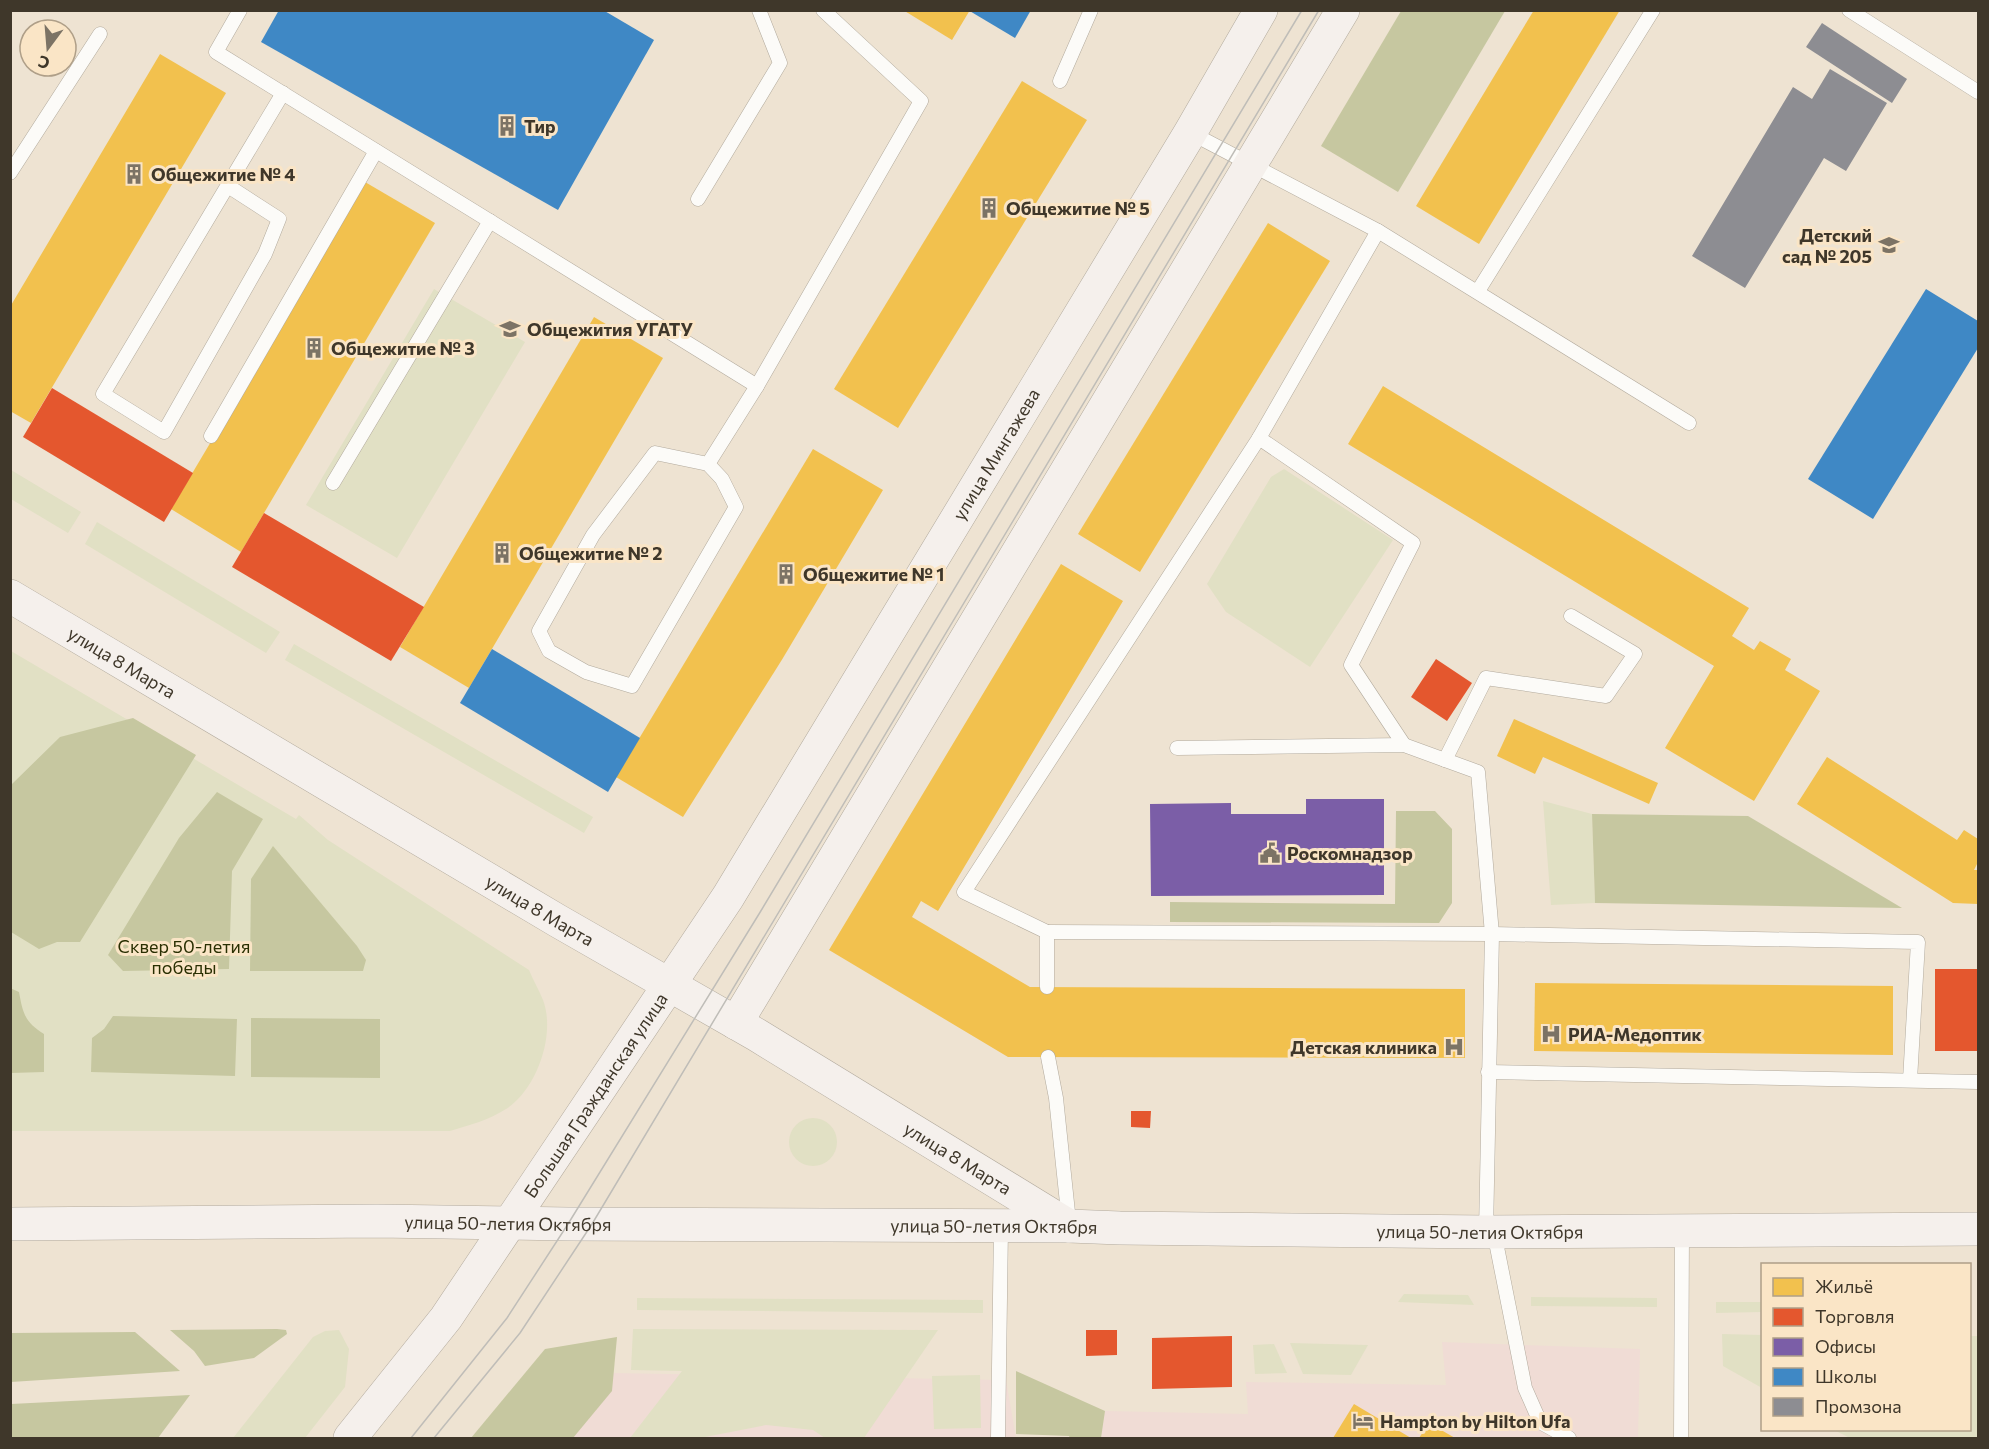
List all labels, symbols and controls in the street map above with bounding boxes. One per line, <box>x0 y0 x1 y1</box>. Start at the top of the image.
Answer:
north arrow <box>18 18 78 78</box>
text: С <box>36 52 52 74</box>
building icon: Тир <box>495 114 519 138</box>
place label: Тир <box>524 115 556 137</box>
building icon: Общежитие № 4 <box>122 162 146 186</box>
place label: Общежитие № 4 <box>151 163 295 185</box>
building icon: Общежитие № 5 <box>977 196 1001 220</box>
place label: Общежитие № 5 <box>1006 197 1150 219</box>
place label: Детский сад № 205 <box>1782 224 1872 267</box>
school or university icon: Детский сад № 205 <box>1877 233 1901 257</box>
school or university icon: Общежития УГАТУ <box>498 317 522 341</box>
place label: Общежития УГАТУ <box>527 318 693 340</box>
building icon: Общежитие № 3 <box>302 336 326 360</box>
place label: Общежитие № 3 <box>331 337 475 359</box>
street label: улица Мингажева <box>948 384 1044 524</box>
building icon: Общежитие № 2 <box>490 541 514 565</box>
place label: Общежитие № 2 <box>519 542 663 564</box>
building icon: Общежитие № 1 <box>774 562 798 586</box>
place label: Общежитие № 1 <box>803 563 944 585</box>
street label: улица 8 Марта <box>64 622 180 703</box>
public building icon: Роскомнадзор <box>1258 841 1282 865</box>
place label: Роскомнадзор <box>1287 842 1413 864</box>
street label: улица 8 Марта <box>482 870 598 950</box>
park label: Сквер 50-летия победы <box>118 935 250 978</box>
street label: Большая Гражданская улица <box>519 988 672 1202</box>
hospital icon: РИА-Медоптик <box>1539 1022 1563 1046</box>
place label: РИА-Медоптик <box>1568 1023 1702 1045</box>
hospital icon: Детская клиника <box>1442 1035 1466 1059</box>
place label: Детская клиника <box>1291 1036 1437 1058</box>
street label: улица 8 Марта <box>900 1117 1016 1199</box>
street label: улица 50-летия Октября <box>404 1210 612 1235</box>
street label: улица 50-летия Октября <box>890 1214 1098 1238</box>
street label: улица 50-летия Октября <box>1376 1220 1584 1243</box>
legend <box>1761 1263 1971 1431</box>
text: Жильё <box>1815 1275 1873 1297</box>
text: Торговля <box>1815 1305 1894 1327</box>
text: Офисы <box>1815 1335 1876 1357</box>
text: Школы <box>1815 1365 1877 1387</box>
text: Промзона <box>1815 1395 1902 1417</box>
hotel icon: Hampton by Hilton Ufa <box>1351 1409 1375 1433</box>
place label: Hampton by Hilton Ufa <box>1380 1410 1570 1432</box>

